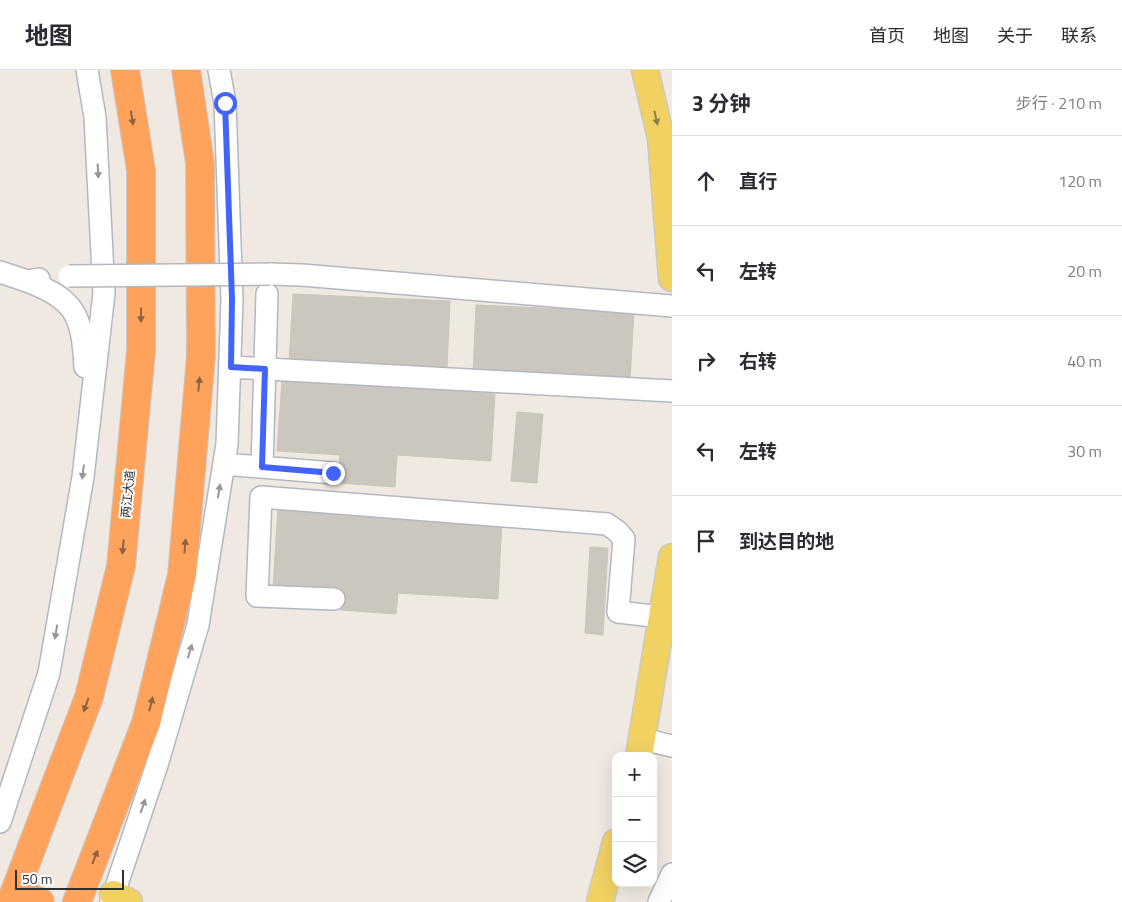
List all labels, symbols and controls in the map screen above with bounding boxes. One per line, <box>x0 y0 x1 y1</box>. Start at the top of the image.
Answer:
text: 地图 <box>25 17 73 53</box>
text: 首页 <box>869 22 905 49</box>
text: 地图 <box>933 22 969 49</box>
text: 关于 <box>997 22 1033 49</box>
text: 联系 <box>1061 22 1097 49</box>
text: 3 分钟 <box>692 87 750 119</box>
text: 步行 · 210 m <box>1016 91 1102 115</box>
route start <box>214 92 237 115</box>
one-way arrow <box>652 110 660 125</box>
one-way arrow <box>129 111 137 127</box>
one-way arrow <box>94 163 102 179</box>
text: 直行 <box>739 166 777 195</box>
icon: ahead <box>692 167 720 195</box>
text: 120 m <box>1058 169 1102 193</box>
text: 左转 <box>739 256 777 285</box>
icon: left <box>692 257 720 285</box>
text: 20 m <box>1067 259 1102 283</box>
one-way arrow <box>137 307 145 323</box>
text: 右转 <box>739 346 777 375</box>
icon: right <box>692 347 720 375</box>
text: 40 m <box>1067 349 1102 373</box>
one-way arrow <box>195 375 203 391</box>
text: 左转 <box>739 436 777 465</box>
icon: left <box>692 437 720 465</box>
text: 30 m <box>1067 439 1102 463</box>
route end <box>322 462 345 485</box>
one-way arrow <box>79 464 87 480</box>
street label: 两江大道 <box>116 469 139 519</box>
one-way arrow <box>216 483 224 499</box>
text: 到达目的地 <box>739 526 834 555</box>
icon: arrive <box>692 527 720 555</box>
one-way arrow <box>181 537 189 553</box>
one-way arrow <box>118 539 126 555</box>
one-way arrow <box>51 624 59 640</box>
one-way arrow <box>187 643 195 658</box>
one-way arrow <box>147 697 155 712</box>
one-way arrow <box>82 698 90 713</box>
map controls <box>612 752 657 887</box>
button: + <box>612 752 657 797</box>
button: − <box>612 797 657 842</box>
one-way arrow <box>139 798 147 813</box>
button: layers <box>612 842 657 887</box>
one-way arrow <box>91 849 99 864</box>
scale bar <box>15 867 124 890</box>
text: 50 m <box>22 868 52 889</box>

